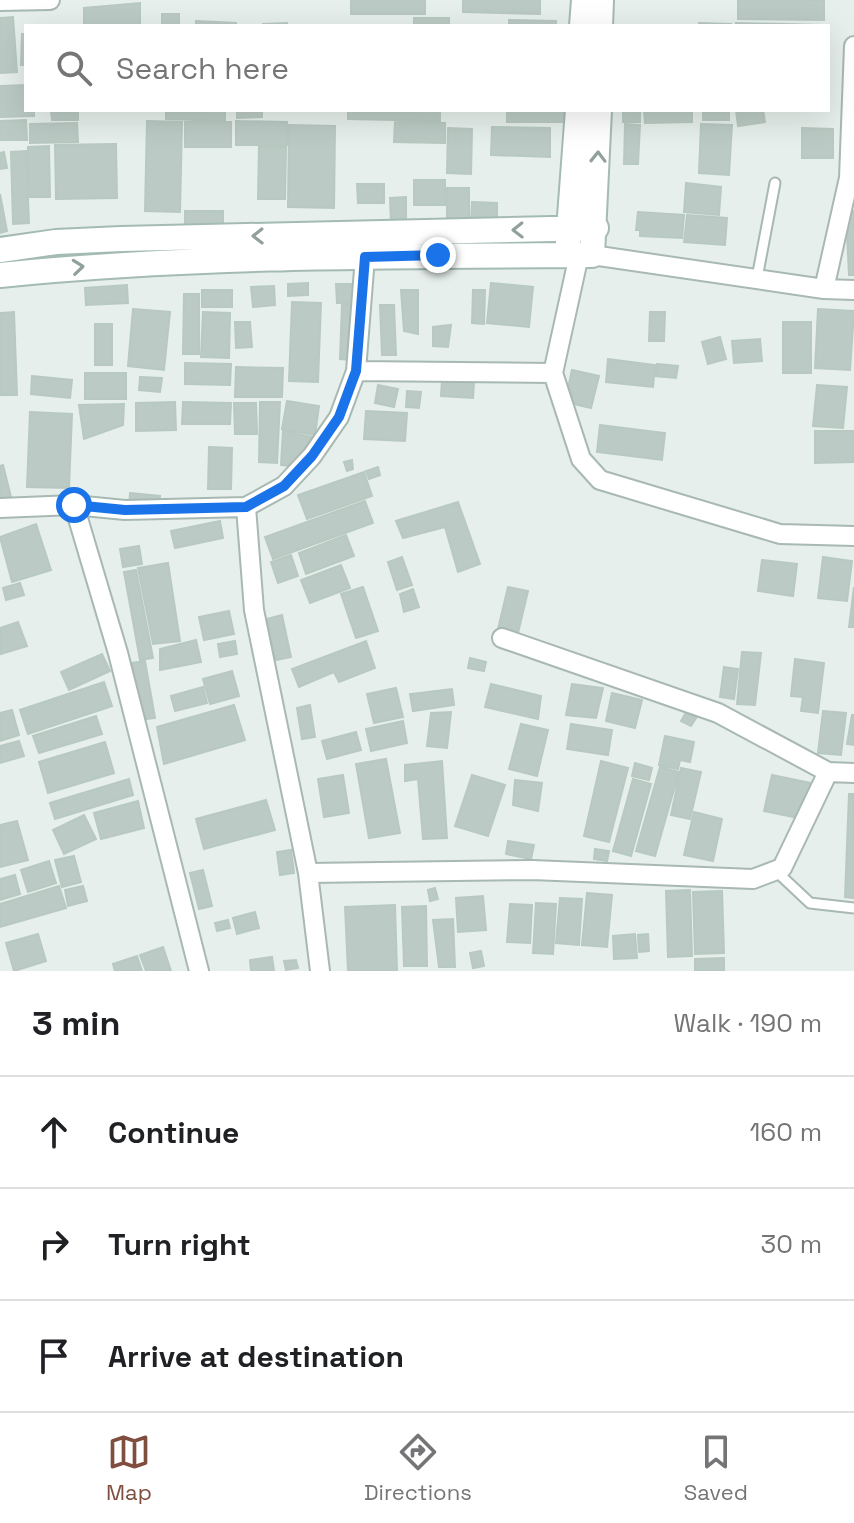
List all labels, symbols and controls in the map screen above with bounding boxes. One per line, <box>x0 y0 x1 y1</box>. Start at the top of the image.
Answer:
search box <box>24 24 830 112</box>
icon: search <box>52 46 96 90</box>
text: Search here <box>116 49 289 88</box>
one-way arrow <box>589 150 606 163</box>
one-way arrow <box>511 221 524 238</box>
one-way arrow <box>251 227 264 244</box>
route end <box>420 237 456 273</box>
one-way arrow <box>72 259 85 276</box>
route start <box>56 487 92 523</box>
text: 3 min <box>32 1002 120 1045</box>
text: Walk · 190 m <box>673 1006 822 1040</box>
icon: ahead <box>32 1110 76 1154</box>
text: Continue <box>108 1113 239 1152</box>
text: 160 m <box>750 1115 822 1149</box>
icon: right <box>32 1222 76 1266</box>
text: Turn right <box>108 1225 251 1264</box>
text: 30 m <box>761 1227 822 1261</box>
icon: arrive <box>32 1334 76 1378</box>
text: Arrive at destination <box>108 1337 404 1376</box>
tab: Map <box>106 1430 152 1506</box>
tab: Directions <box>364 1430 472 1506</box>
tab: Saved <box>684 1430 748 1506</box>

